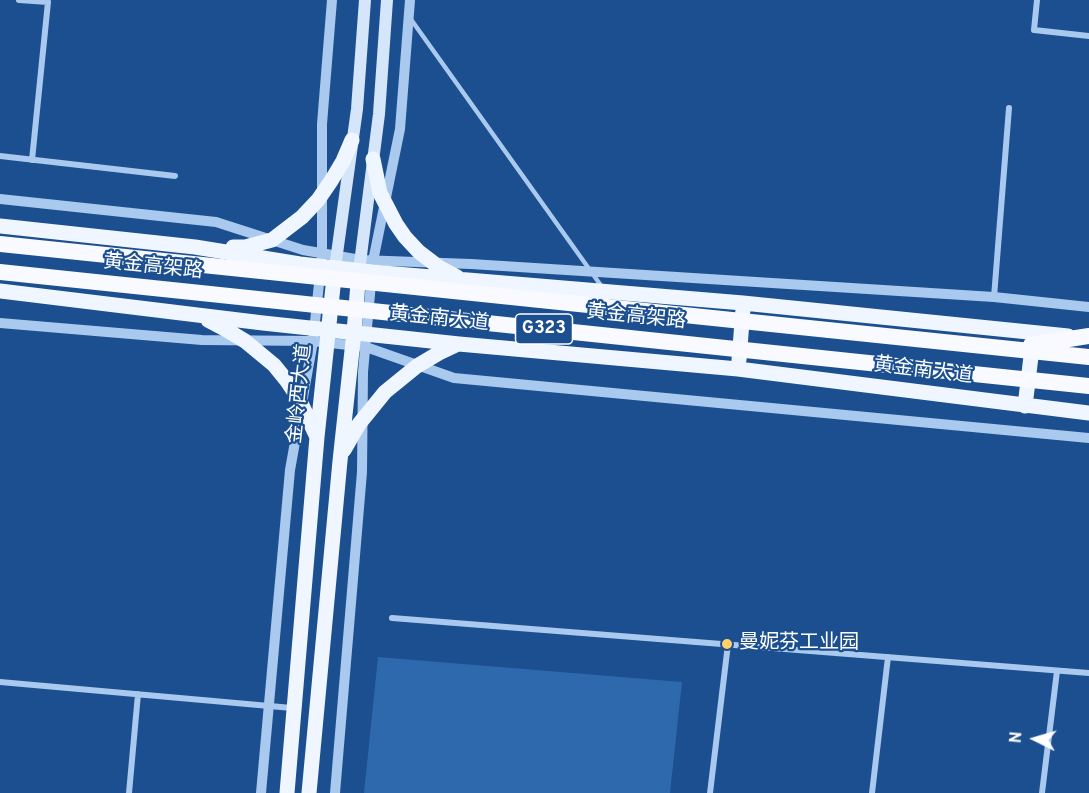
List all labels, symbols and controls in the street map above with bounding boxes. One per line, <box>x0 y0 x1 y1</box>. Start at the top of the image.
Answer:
street label: 黄金高架路 <box>102 251 204 285</box>
street label: 黄金高架路 <box>585 301 687 335</box>
street label: 黄金南大道 <box>388 303 490 337</box>
road number: G323 <box>516 314 572 344</box>
street label: 金岭西大道 <box>284 343 318 445</box>
street label: 黄金南大道 <box>872 354 974 390</box>
place label: 曼妮芬工业园 <box>739 632 859 656</box>
marker: 曼妮芬工业园 <box>720 637 734 651</box>
north arrow <box>1005 709 1065 769</box>
text: N <box>1007 731 1028 744</box>

